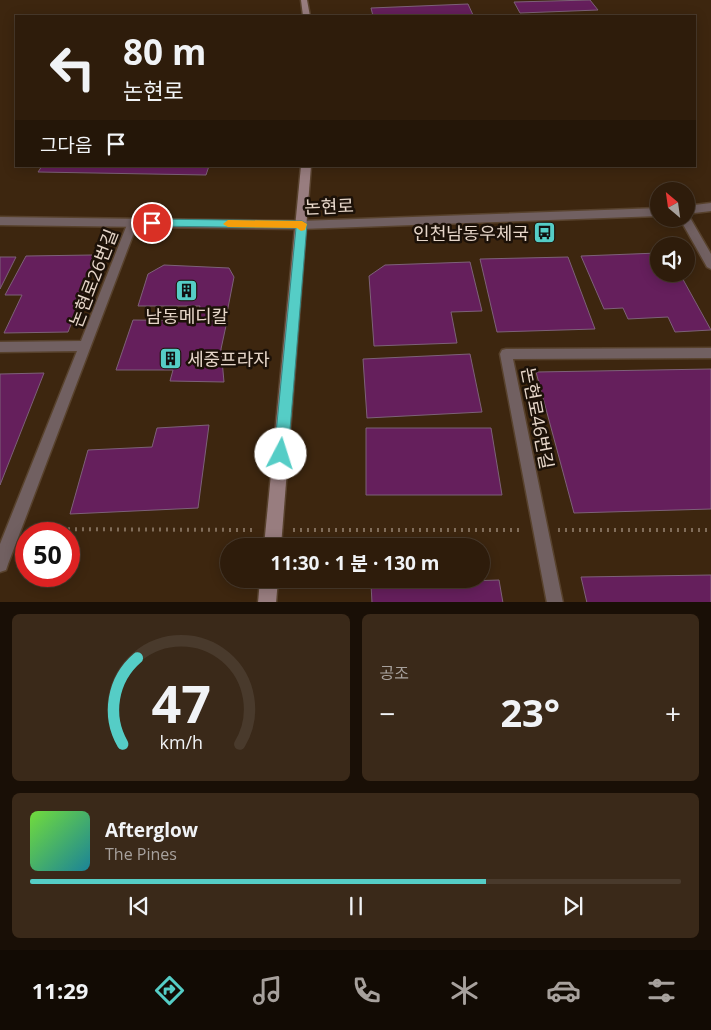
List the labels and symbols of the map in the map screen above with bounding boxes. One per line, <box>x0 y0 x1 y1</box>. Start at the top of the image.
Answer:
north arrow <box>650 182 695 228</box>
street label: 논현로 <box>304 193 354 219</box>
pin <box>131 202 173 244</box>
place label: 인천남동우체국 <box>413 221 529 245</box>
bus stop icon: 인천남동우체국 <box>533 221 557 245</box>
street label: 논현로26번길 <box>63 225 123 331</box>
building icon: 남동메디칼 <box>175 279 199 303</box>
place label: 남동메디칼 <box>146 304 228 328</box>
building icon: 세중프라자 <box>159 347 183 371</box>
place label: 세중프라자 <box>187 347 270 371</box>
street label: 논현로46번길 <box>516 365 560 471</box>
position arrow <box>254 427 306 479</box>
speed limit sign: 50 <box>15 522 80 587</box>

